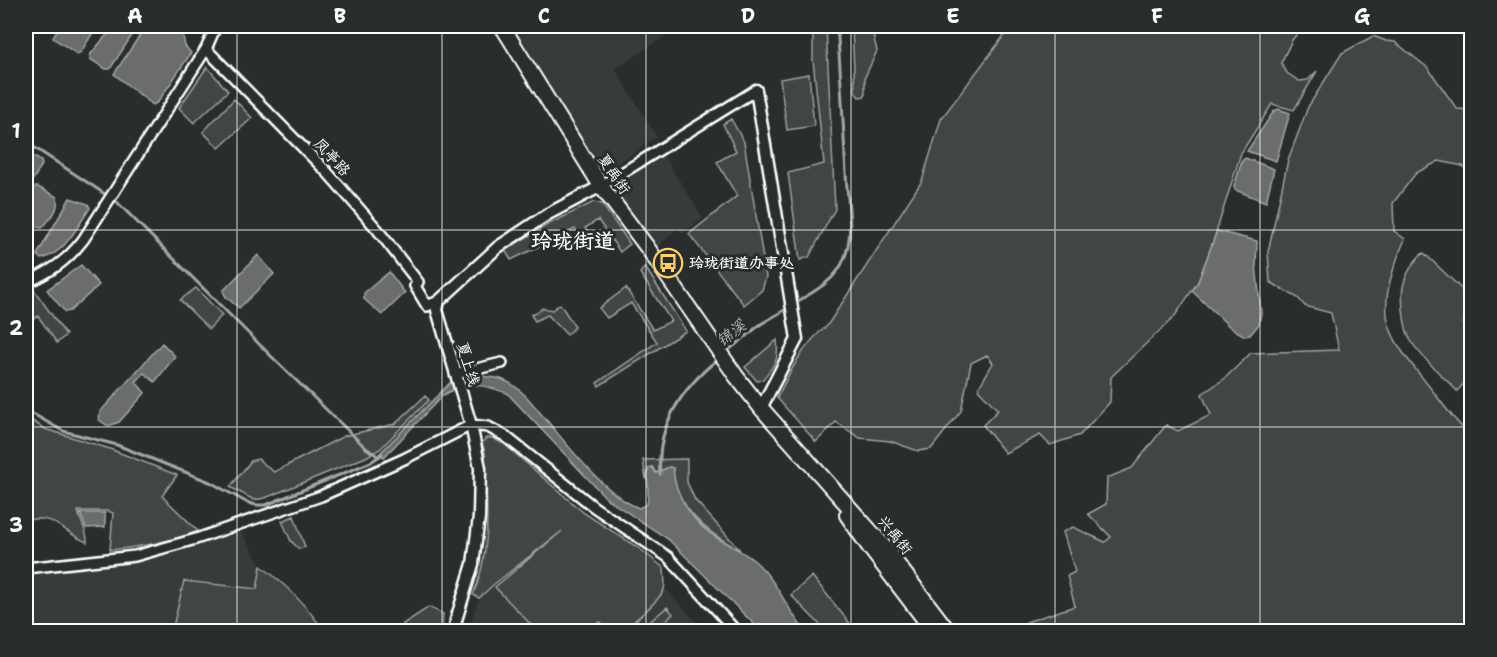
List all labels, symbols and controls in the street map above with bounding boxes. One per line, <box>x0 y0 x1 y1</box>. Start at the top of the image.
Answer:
text: A <box>127 3 143 29</box>
text: B <box>334 3 346 29</box>
text: C <box>538 3 550 29</box>
text: D <box>741 3 755 29</box>
text: E <box>946 3 960 29</box>
text: F <box>1151 3 1163 29</box>
text: G <box>1354 3 1370 29</box>
text: 1 <box>11 118 21 144</box>
street label: 凤亭路 <box>309 134 355 180</box>
street label: 夏禹街 <box>593 150 635 198</box>
district label: 玲珑街道 <box>531 227 615 255</box>
bus stop icon: 玲珑街道办事处 <box>652 247 684 279</box>
place label: 玲珑街道办事处 <box>689 253 794 273</box>
water label: 锦溪 <box>712 314 751 351</box>
text: 2 <box>9 315 23 341</box>
street label: 夏上线 <box>452 340 484 388</box>
street label: 兴禹街 <box>873 511 917 559</box>
text: 3 <box>9 512 23 538</box>

